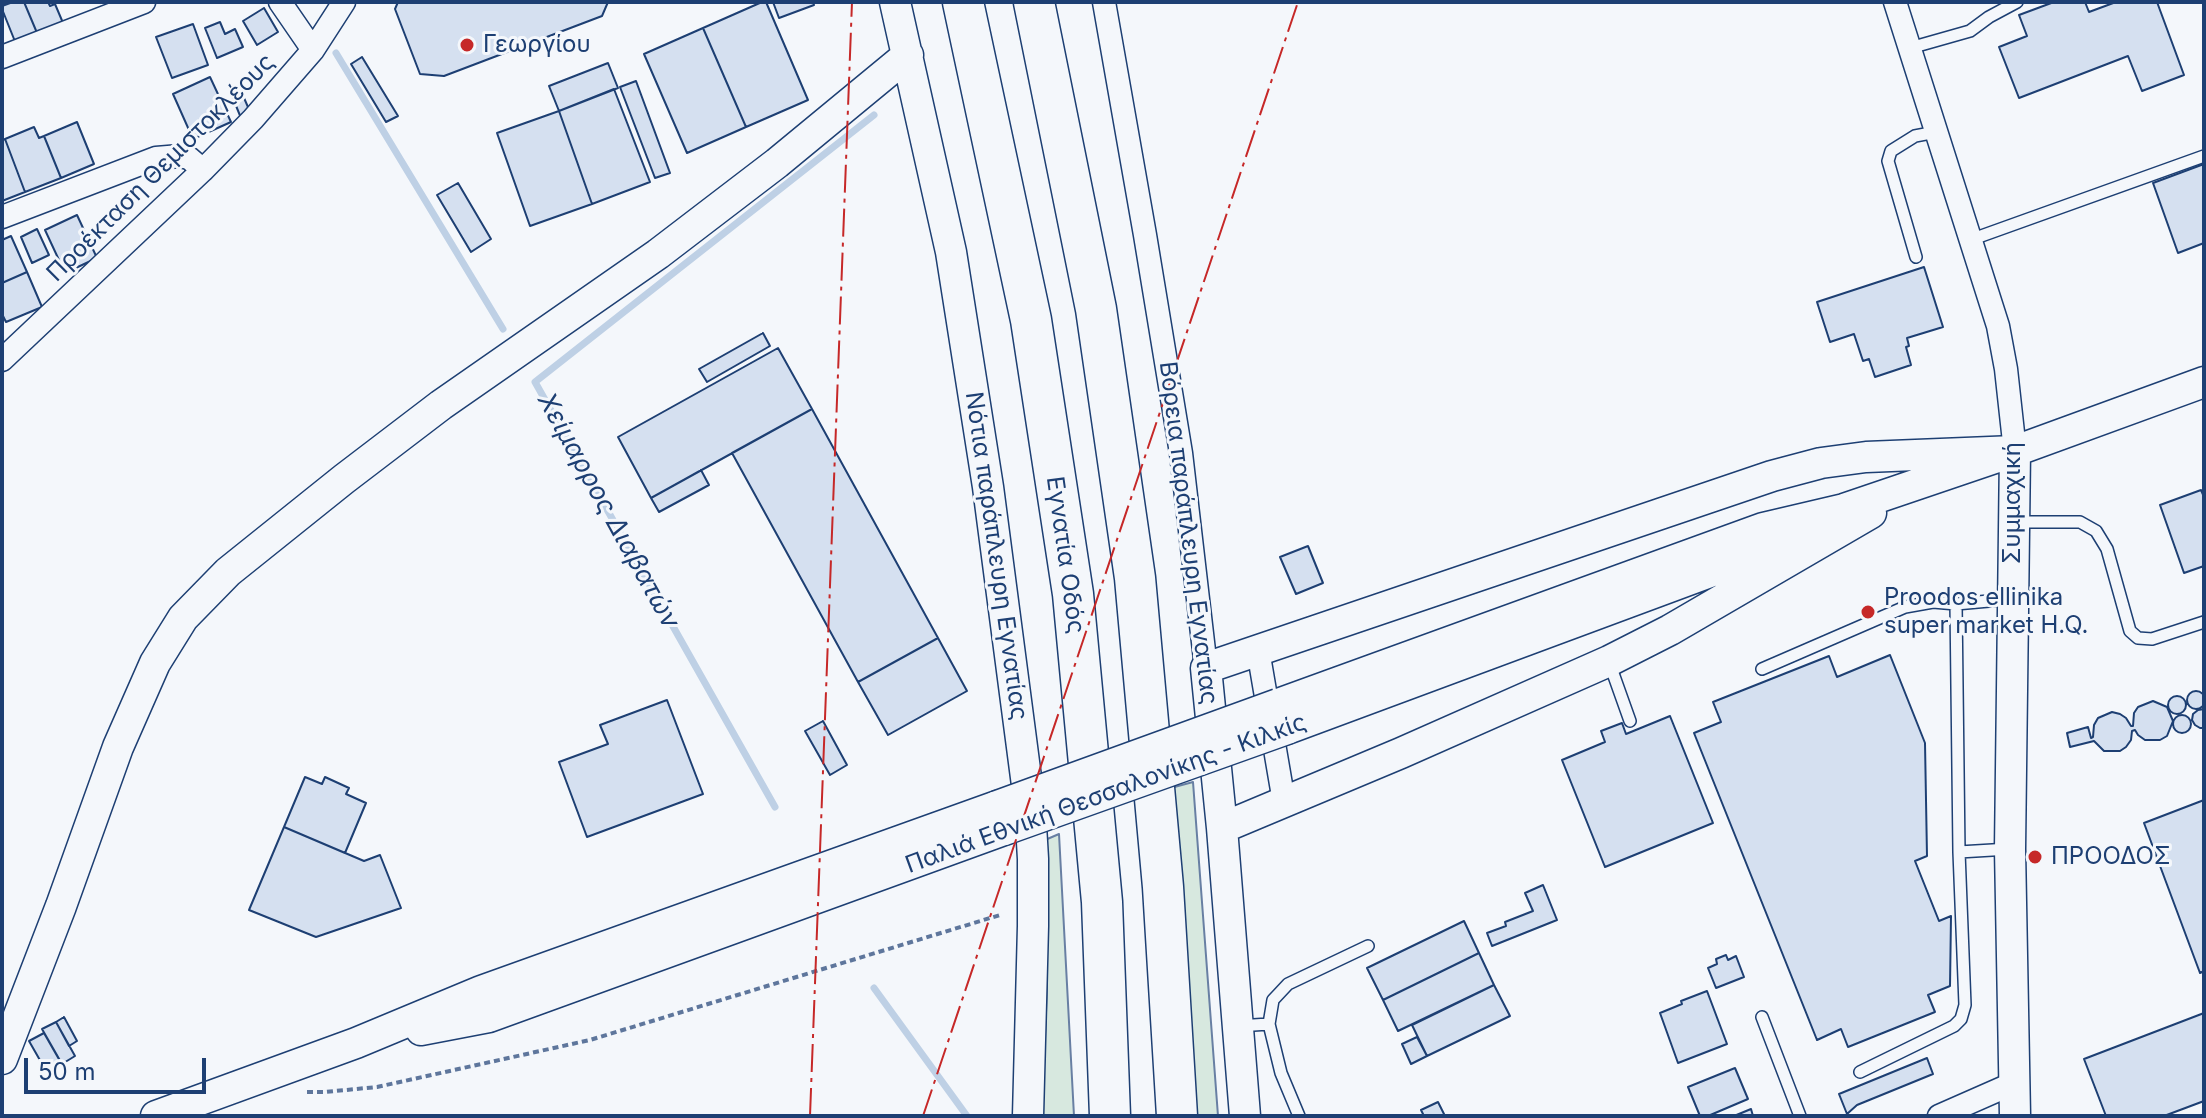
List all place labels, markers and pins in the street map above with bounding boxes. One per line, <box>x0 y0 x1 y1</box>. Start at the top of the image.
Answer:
place label: Γεωργίου <box>483 31 591 59</box>
marker: Γεωργίου <box>458 36 476 54</box>
place label: Proodos ellinika super market H.Q. <box>1884 584 2088 640</box>
marker: Proodos ellinika super market H.Q. <box>1859 603 1877 621</box>
place label: ΠΡΟΟΔΟΣ <box>2051 843 2170 871</box>
marker: ΠΡΟΟΔΟΣ <box>2026 848 2044 866</box>

